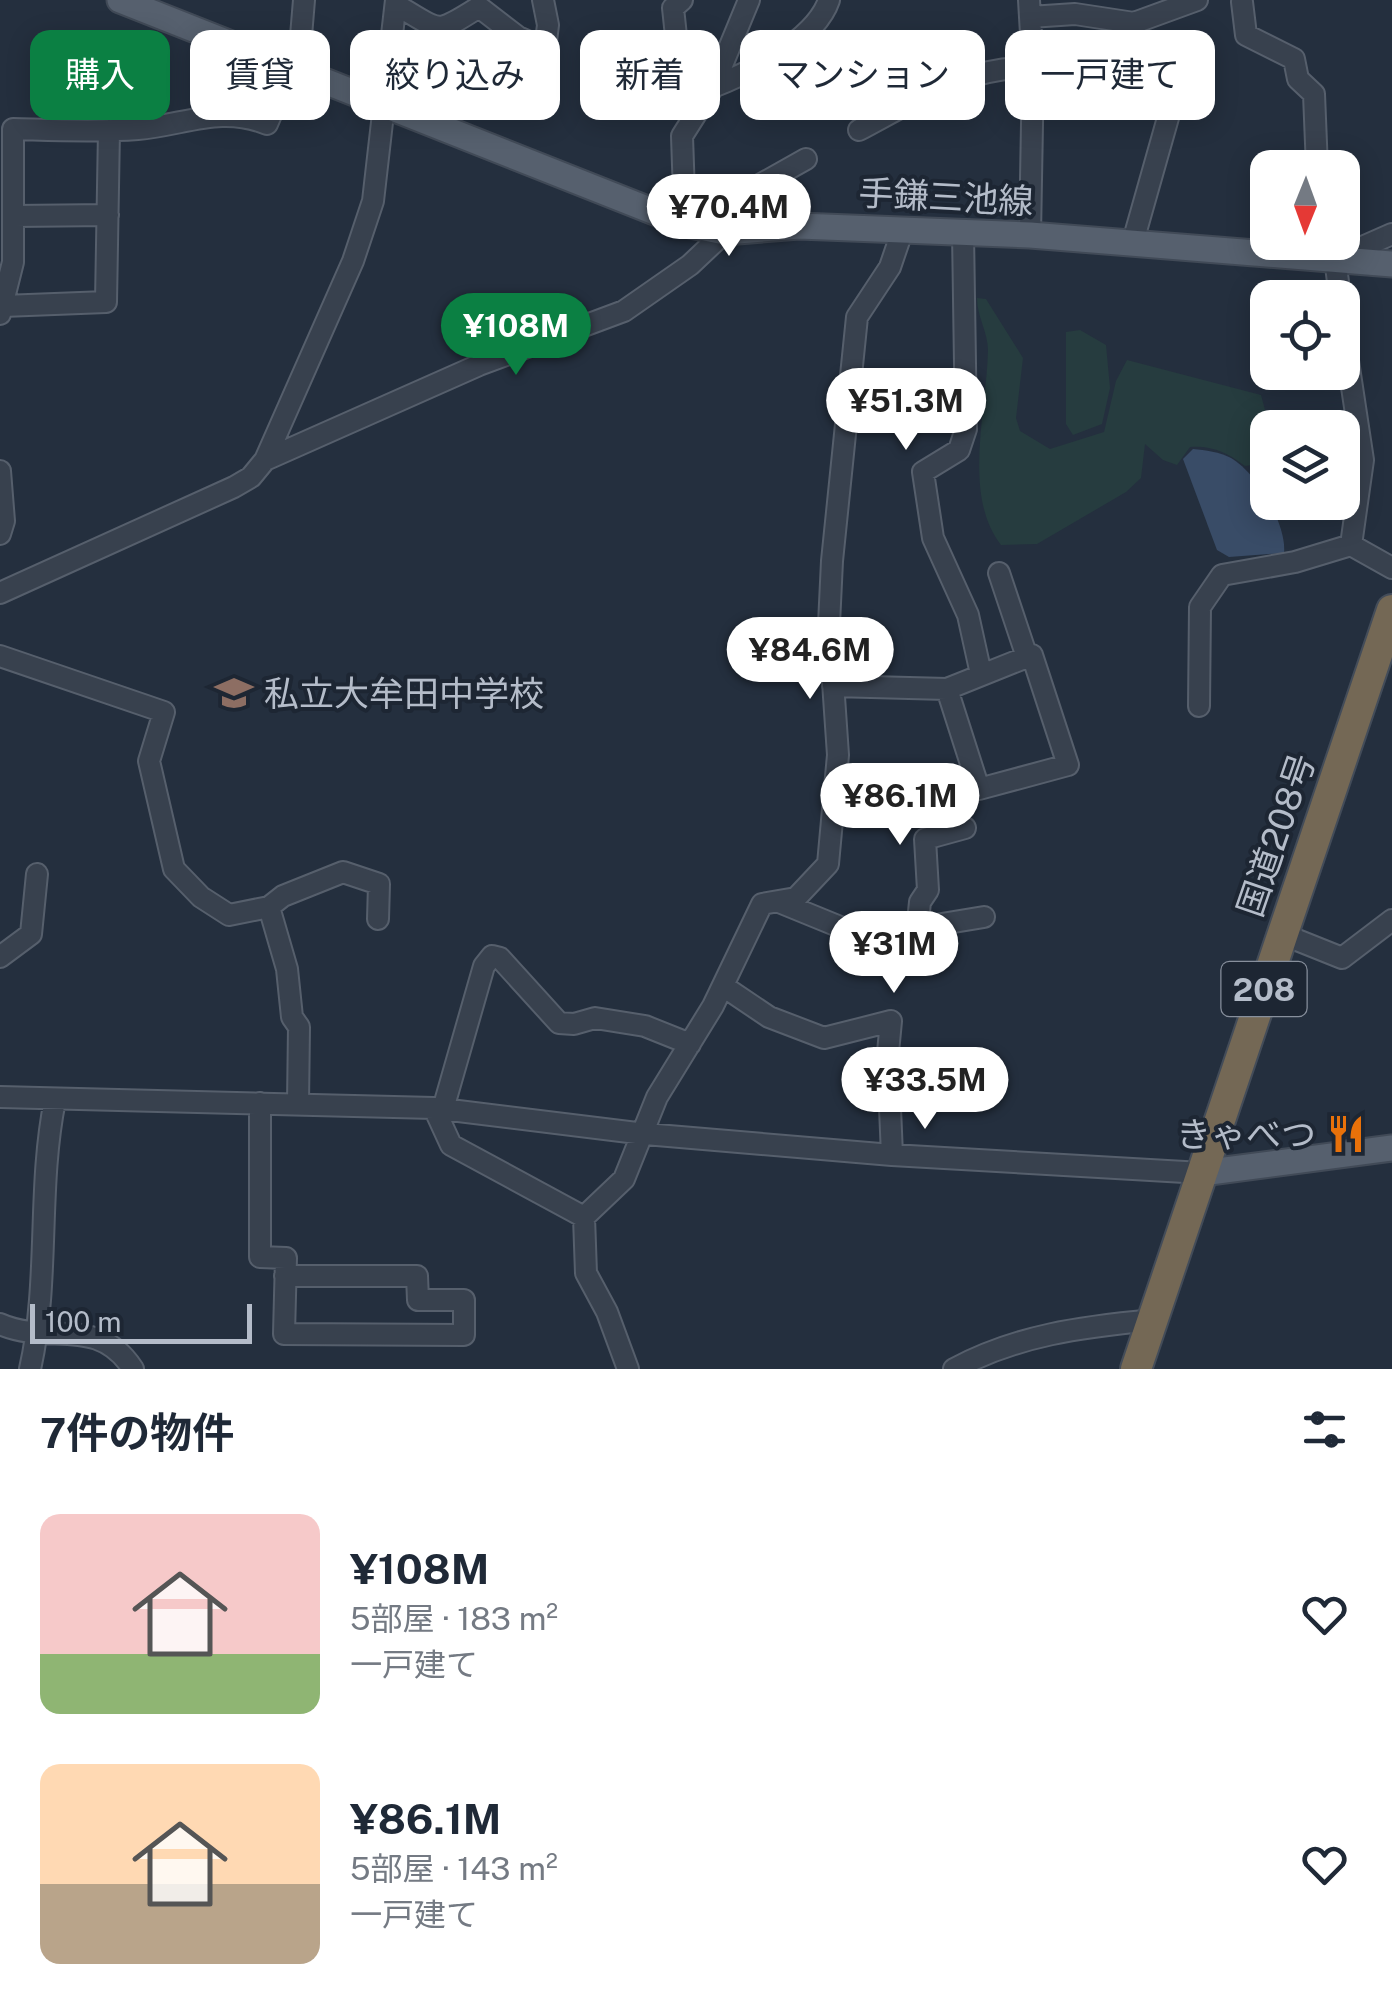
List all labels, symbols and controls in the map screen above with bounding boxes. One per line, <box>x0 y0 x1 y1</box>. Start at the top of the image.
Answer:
chip: 購入 <box>30 30 170 120</box>
chip: 賃貸 <box>190 30 330 120</box>
chip: 絞り込み <box>350 30 560 120</box>
chip: 新着 <box>580 30 720 120</box>
chip: マンション <box>740 30 985 120</box>
chip: 一戸建て <box>1005 30 1215 120</box>
north arrow <box>1250 150 1360 260</box>
map controls <box>1250 150 1360 520</box>
street label: 手鎌三池線 <box>858 172 1034 222</box>
pin: ¥70.4M <box>648 174 810 259</box>
text: ¥70.4M <box>669 188 789 225</box>
button: locate <box>1250 280 1360 390</box>
pin: ¥108M <box>446 293 586 378</box>
text: ¥108M <box>463 307 569 344</box>
pin: ¥51.3M <box>825 368 987 453</box>
text: ¥51.3M <box>848 382 964 419</box>
button: layers <box>1250 410 1360 520</box>
pin: ¥84.6M <box>729 617 891 702</box>
text: ¥84.6M <box>749 631 871 668</box>
school or university icon: 私立大牟田中学校 <box>213 672 255 714</box>
place label: 私立大牟田中学校 <box>264 673 544 714</box>
street label: 国道208号 <box>1229 748 1323 922</box>
pin: ¥86.1M <box>819 763 981 848</box>
text: ¥86.1M <box>842 777 958 814</box>
pin: ¥31M <box>835 911 953 996</box>
text: ¥31M <box>851 925 937 962</box>
road number: 208 <box>1222 962 1306 1016</box>
pin: ¥33.5M <box>844 1047 1006 1132</box>
text: ¥33.5M <box>863 1061 987 1098</box>
restaurant icon: きゃべつ <box>1325 1113 1367 1155</box>
place label: きゃべつ <box>1176 1114 1316 1155</box>
scale bar <box>30 1299 252 1344</box>
text: 100 m <box>45 1305 122 1338</box>
icon: filters <box>1297 1402 1352 1457</box>
text: 7件の物件 <box>40 1408 234 1457</box>
text: ¥108M <box>350 1544 489 1593</box>
icon: home <box>120 1554 240 1674</box>
icon: heart <box>1297 1587 1352 1642</box>
text: 5部屋 · 183 m² <box>350 1600 558 1637</box>
text: 一戸建て <box>350 1646 478 1683</box>
text: ¥86.1M <box>350 1794 501 1843</box>
icon: home <box>120 1804 240 1924</box>
icon: heart <box>1297 1837 1352 1892</box>
text: 5部屋 · 143 m² <box>350 1850 558 1887</box>
text: 一戸建て <box>350 1896 478 1933</box>

